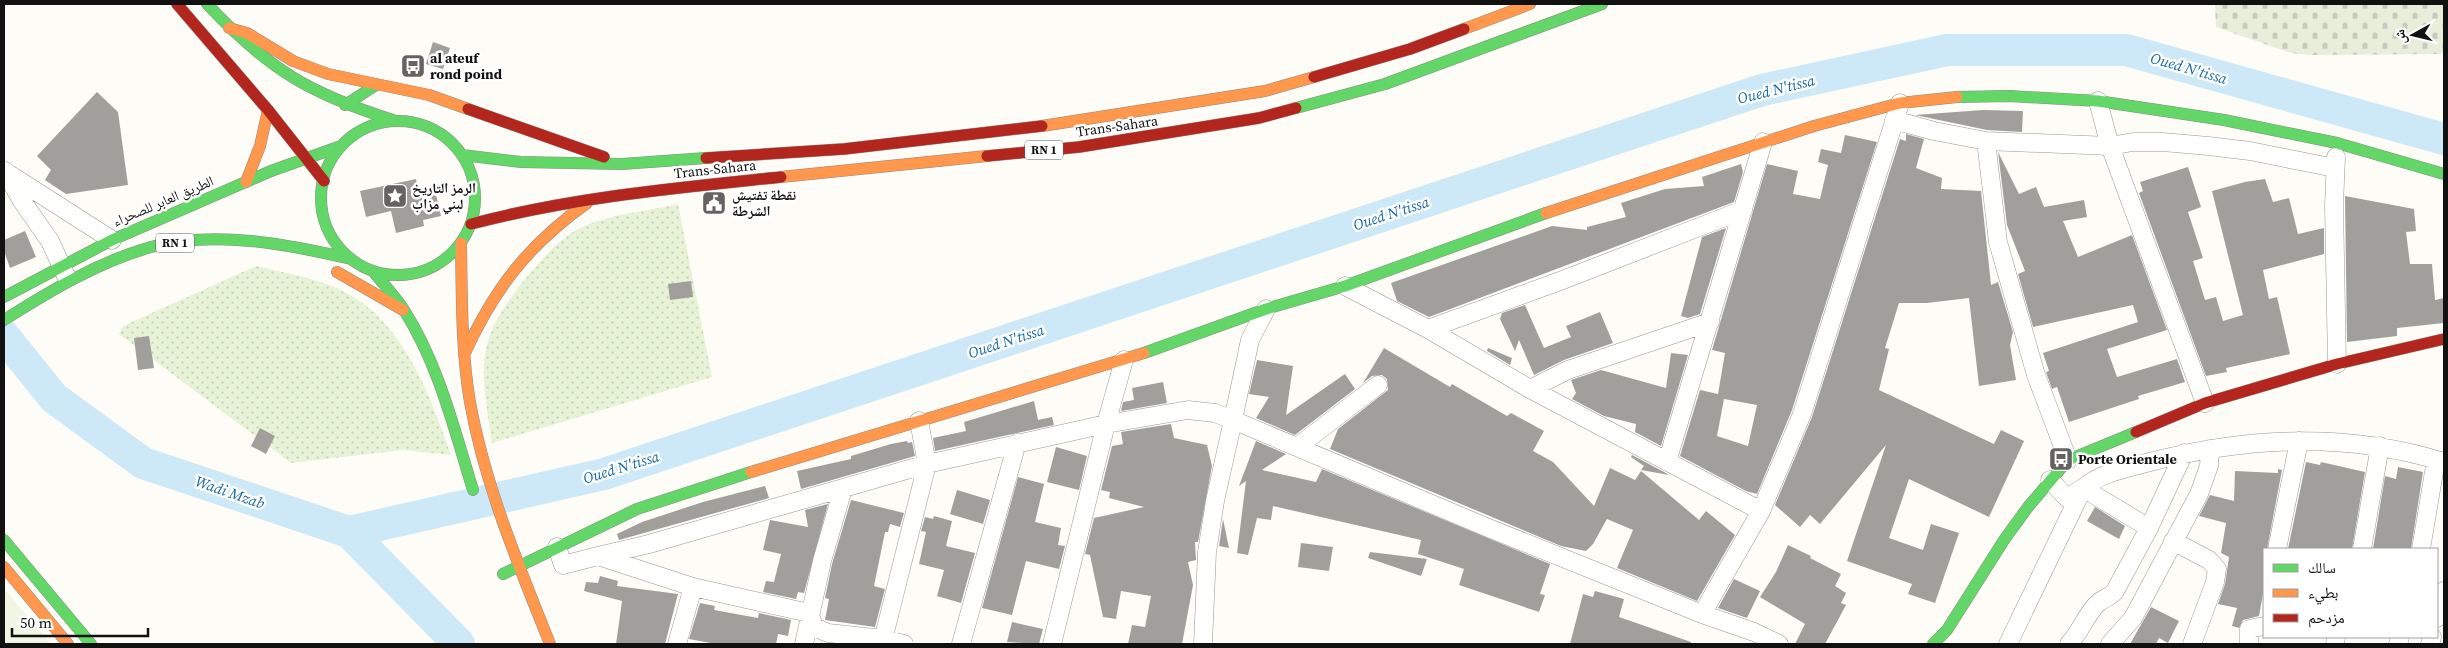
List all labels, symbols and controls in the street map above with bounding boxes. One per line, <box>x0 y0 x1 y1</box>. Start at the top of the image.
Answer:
north arrow <box>2388 10 2438 60</box>
text: ش <box>2389 28 2411 46</box>
water label: Oued N'tissa <box>2148 47 2230 89</box>
place label: al ateuf rond poind <box>430 48 503 84</box>
bus stop icon: al ateuf rond poind <box>400 53 426 79</box>
water label: Oued N'tissa <box>1735 69 1817 109</box>
street label: Trans-Sahara <box>1075 110 1160 142</box>
road number: RN 1 <box>1025 140 1063 160</box>
street label: Trans-Sahara <box>673 155 758 183</box>
street label: الطريق العابر للصحراء <box>109 171 217 231</box>
place label: الرمز التاريخ لبني مزاب <box>412 178 476 215</box>
place icon: الرمز التاريخ لبني مزاب <box>382 183 408 209</box>
place label: نقطة تفتيش الشرطة <box>732 185 796 221</box>
public building icon: نقطة تفتيش الشرطة <box>701 190 727 216</box>
water label: Oued N'tissa <box>1350 191 1432 235</box>
road number: RN 1 <box>156 234 194 252</box>
water label: Oued N'tissa <box>965 319 1047 363</box>
water label: Oued N'tissa <box>580 445 662 489</box>
bus stop icon: Porte Orientale <box>2048 446 2074 472</box>
place label: Porte Orientale <box>2078 449 2177 469</box>
water label: Wadi Mzab <box>193 470 268 514</box>
legend <box>2263 548 2438 638</box>
text: سالك <box>2308 557 2336 578</box>
text: بطيء <box>2308 582 2338 605</box>
scale bar <box>12 606 149 638</box>
text: مزدحم <box>2308 607 2345 628</box>
text: 50 m <box>20 612 52 633</box>

